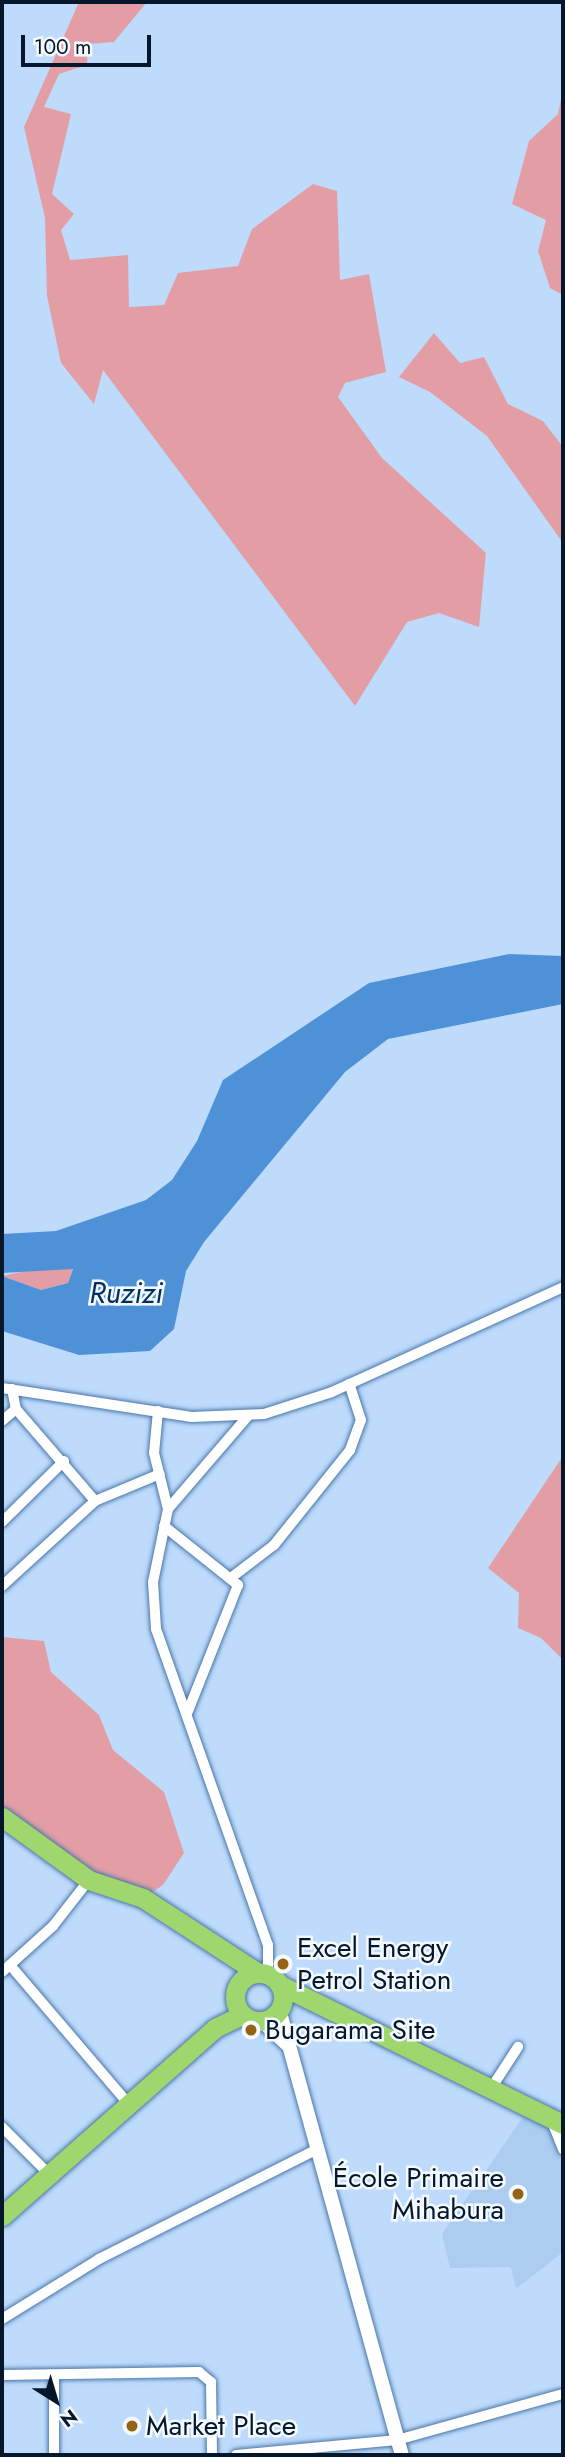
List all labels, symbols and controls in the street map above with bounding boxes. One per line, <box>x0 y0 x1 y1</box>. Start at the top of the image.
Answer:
scale bar <box>24 21 154 65</box>
text: 100 m <box>34 32 91 62</box>
water label: Ruzizi <box>89 1275 163 1311</box>
place label: Excel Energy Petrol Station <box>297 1931 451 1997</box>
marker: Excel Energy Petrol Station <box>275 1956 291 1972</box>
place label: Bugarama Site <box>265 2013 435 2047</box>
marker: Bugarama Site <box>243 2022 259 2038</box>
place label: École Primaire Mihabura <box>333 2161 504 2227</box>
marker: École Primaire Mihabura <box>510 2186 526 2202</box>
north arrow <box>21 2366 91 2436</box>
text: N <box>55 2403 83 2433</box>
place label: Market Place <box>146 2409 296 2443</box>
marker: Market Place <box>124 2418 140 2434</box>

